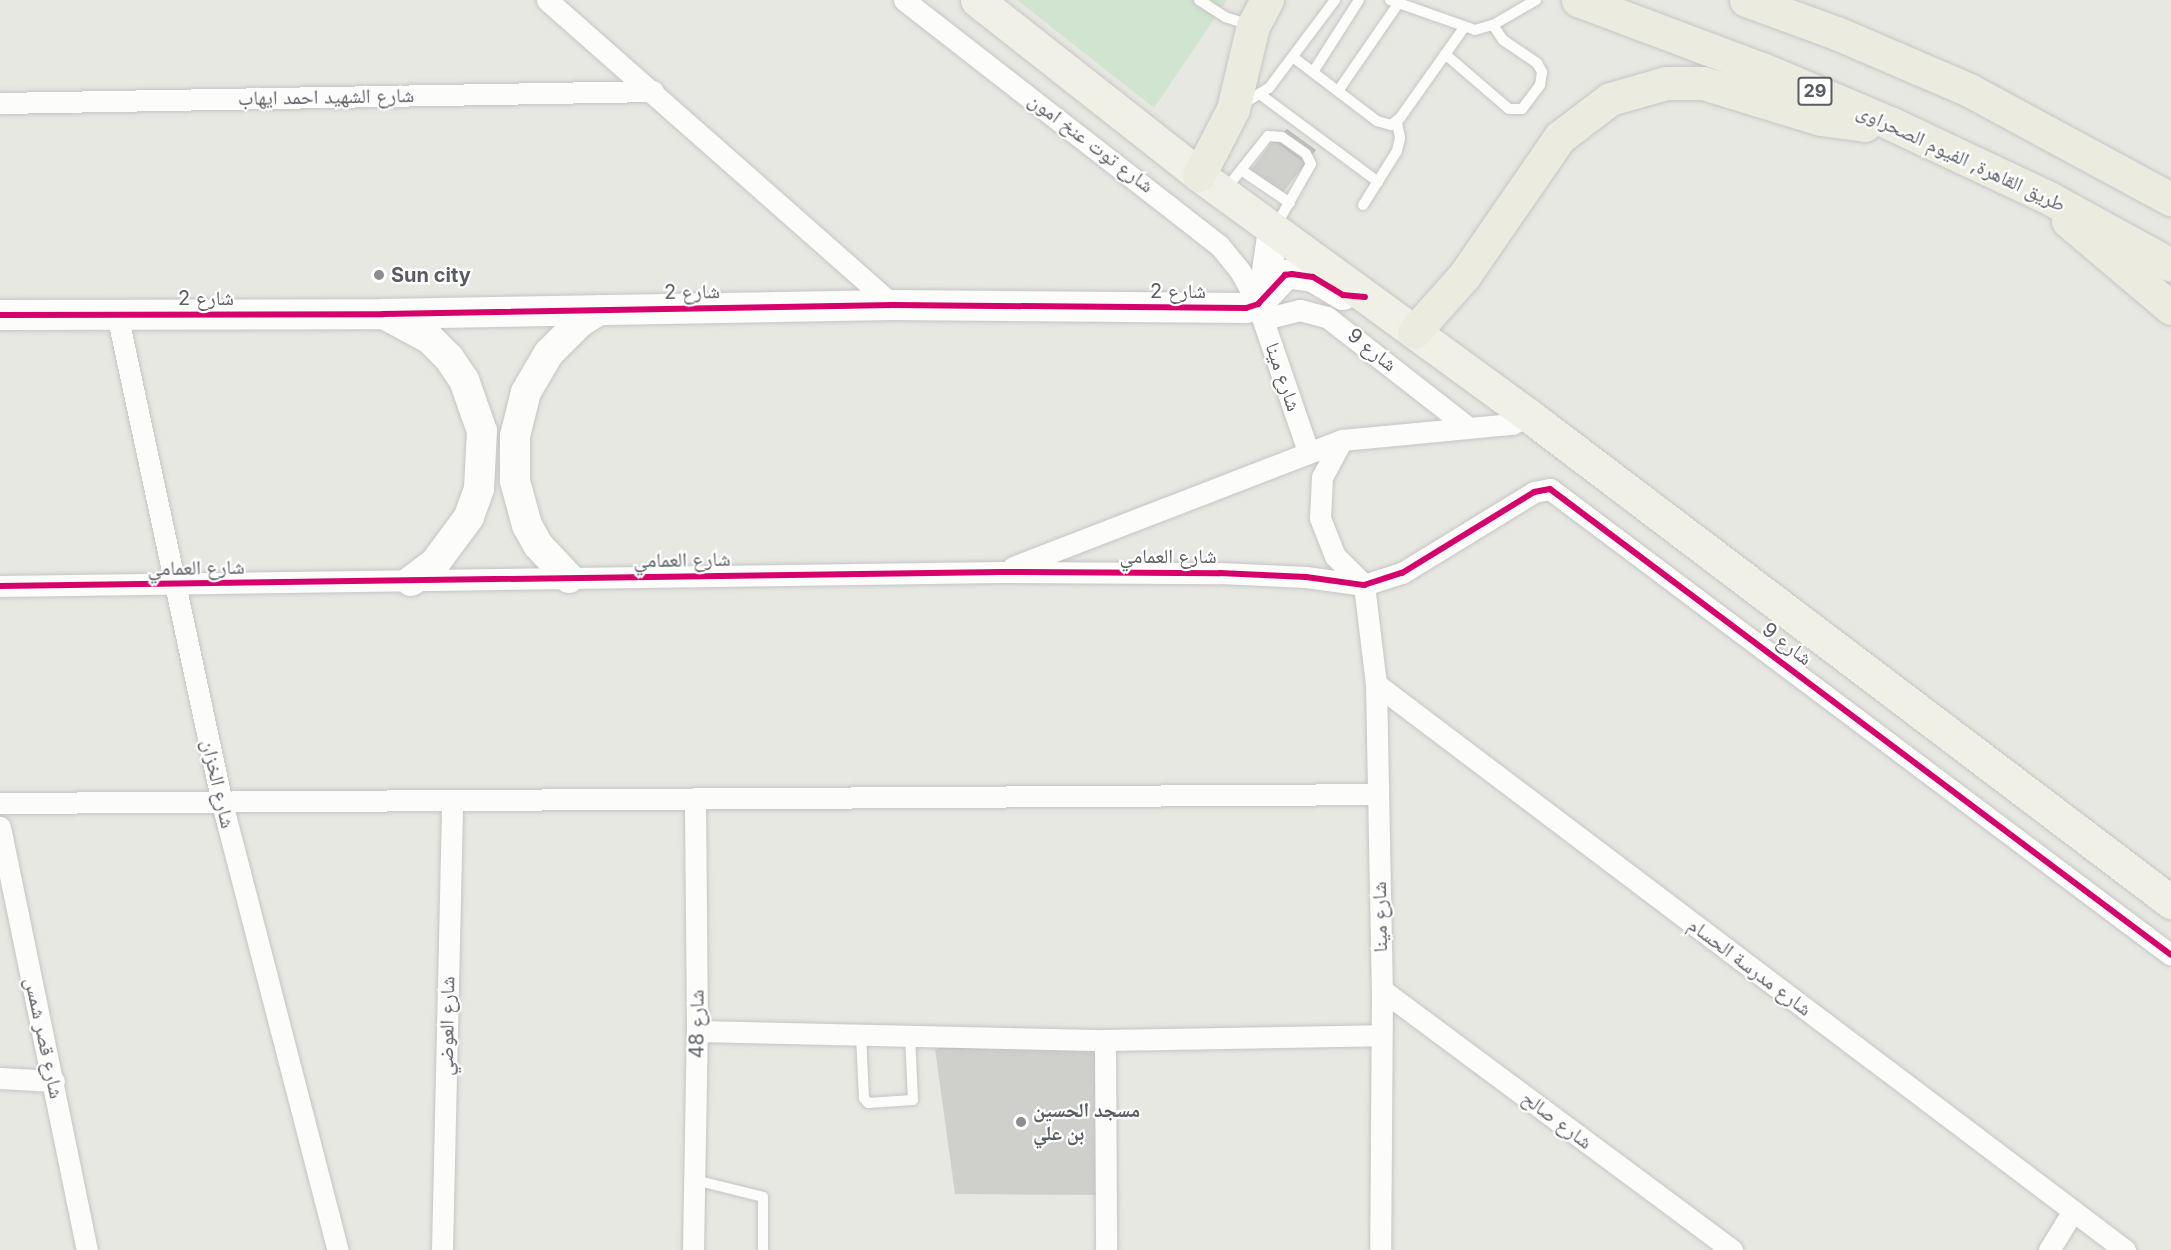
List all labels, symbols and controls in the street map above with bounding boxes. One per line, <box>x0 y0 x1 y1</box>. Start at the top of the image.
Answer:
road number: 29 <box>1797 76 1833 106</box>
street label: شارع الشهيد احمد ايهاب <box>238 83 414 111</box>
street label: شارع توت عنخ امون <box>1024 88 1158 198</box>
street label: طريق القاهرة, الفيوم الصحراوى <box>1853 99 2069 217</box>
place label: Sun city <box>391 263 471 287</box>
marker: Sun city <box>372 268 386 282</box>
street label: شارع 2 <box>1150 279 1206 303</box>
street label: شارع 2 <box>664 280 720 304</box>
street label: شارع 2 <box>178 286 234 310</box>
street label: شارع 9 <box>1343 323 1401 377</box>
street label: شارع مينا <box>1260 340 1306 414</box>
street label: شارع العمامي <box>1119 544 1217 568</box>
street label: شارع العمامي <box>633 547 731 573</box>
street label: شارع العمامي <box>147 555 245 581</box>
street label: شارع 9 <box>1757 618 1817 670</box>
street label: شارع الخزان <box>196 737 240 831</box>
street label: شارع مينا <box>1367 881 1393 953</box>
street label: شارع مدرسة الحسام <box>1684 913 1816 1021</box>
street label: شارع قصر شمس <box>19 975 69 1101</box>
street label: شارع العوضي <box>434 976 460 1076</box>
street label: شارع 48 <box>685 990 709 1058</box>
street label: شارع صالح <box>1517 1086 1597 1154</box>
place label: مسجد الحسين بن علي <box>1033 1098 1140 1145</box>
marker: مسجد الحسين بن علي <box>1014 1115 1028 1129</box>

